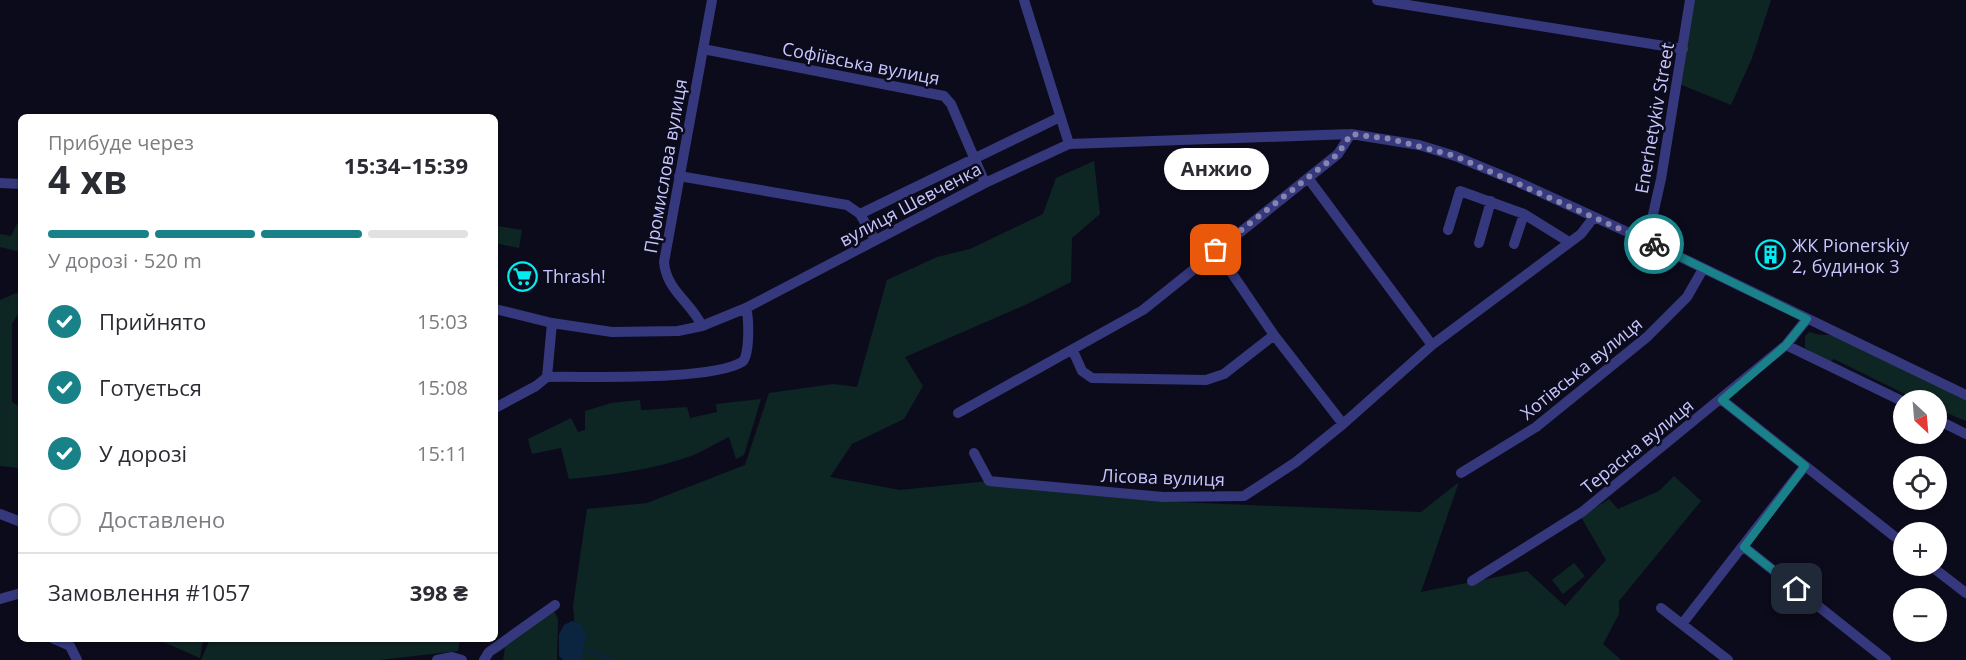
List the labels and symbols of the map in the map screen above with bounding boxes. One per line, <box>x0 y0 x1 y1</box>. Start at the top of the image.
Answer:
street label: Софіївська вулиця <box>780 36 942 90</box>
street label: Enerhetykiv Street <box>1629 41 1679 195</box>
street label: Промислова вулиця <box>638 77 692 255</box>
callout: Анжио <box>1164 148 1268 190</box>
street label: вулиця Шевченка <box>835 156 985 252</box>
courier <box>1624 214 1684 274</box>
pin <box>1190 224 1241 275</box>
place label: ЖК Pionerskiy 2, будинок 3 <box>1792 233 1910 278</box>
building icon: ЖК Pionerskiy 2, будинок 3 <box>1755 239 1787 271</box>
supermarket icon: Thrash! <box>506 260 538 292</box>
place label: Thrash! <box>543 264 606 288</box>
street label: Хотівська вулиця <box>1515 311 1647 425</box>
north arrow <box>1893 390 1947 444</box>
street label: Терасна вулиця <box>1576 393 1698 499</box>
street label: Лісова вулиця <box>1101 463 1225 491</box>
pin <box>1771 563 1822 614</box>

